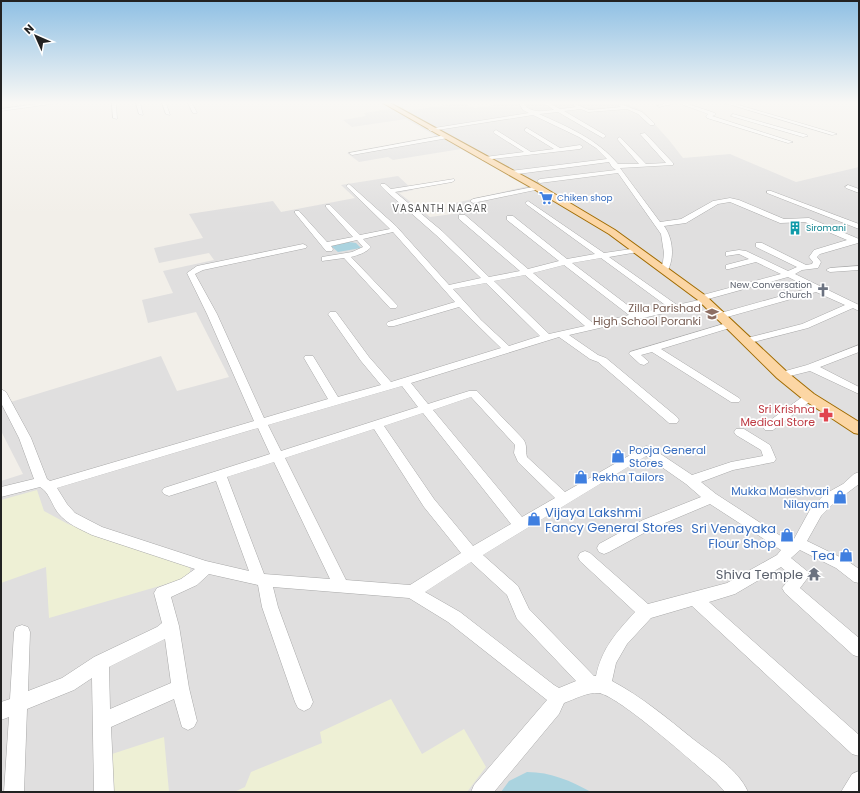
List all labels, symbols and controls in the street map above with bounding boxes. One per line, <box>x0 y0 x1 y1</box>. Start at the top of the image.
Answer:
north arrow <box>16 16 56 56</box>
text: N <box>20 20 38 38</box>
supermarket icon: Chiken shop <box>538 190 554 206</box>
place label: Chiken shop <box>557 192 613 204</box>
district label: VASANTH NAGAR <box>392 201 488 216</box>
building icon: Siromani <box>787 220 803 236</box>
place label: Siromani <box>806 222 846 234</box>
place label: New Conversation Church <box>730 279 812 301</box>
church icon: New Conversation Church <box>815 282 831 298</box>
place label: Zilla Parishad High School Poranki <box>593 300 701 329</box>
school or university icon: Zilla Parishad High School Poranki <box>704 306 720 322</box>
place label: Sri Krishna Medical Store <box>740 401 815 430</box>
pharmacy icon: Sri Krishna Medical Store <box>818 407 834 423</box>
place label: Pooja General Stores <box>629 442 706 471</box>
shop icon: Pooja General Stores <box>610 448 626 464</box>
shop icon: Rekha Tailors <box>573 469 589 485</box>
place label: Rekha Tailors <box>592 469 665 485</box>
place label: Mukka Maleshvari Nilayam <box>731 483 829 512</box>
shop icon: Mukka Maleshvari Nilayam <box>832 489 848 505</box>
place label: Vijaya Lakshmi Fancy General Stores <box>545 503 683 537</box>
shop icon: Vijaya Lakshmi Fancy General Stores <box>526 511 542 527</box>
place label: Sri Venayaka Flour Shop <box>691 519 776 553</box>
shop icon: Sri Venayaka Flour Shop <box>779 527 795 543</box>
place label: Tea <box>811 546 835 565</box>
shop icon: Tea <box>838 547 854 563</box>
place label: Shiva Temple <box>716 565 803 584</box>
temple icon: Shiva Temple <box>806 566 822 582</box>

